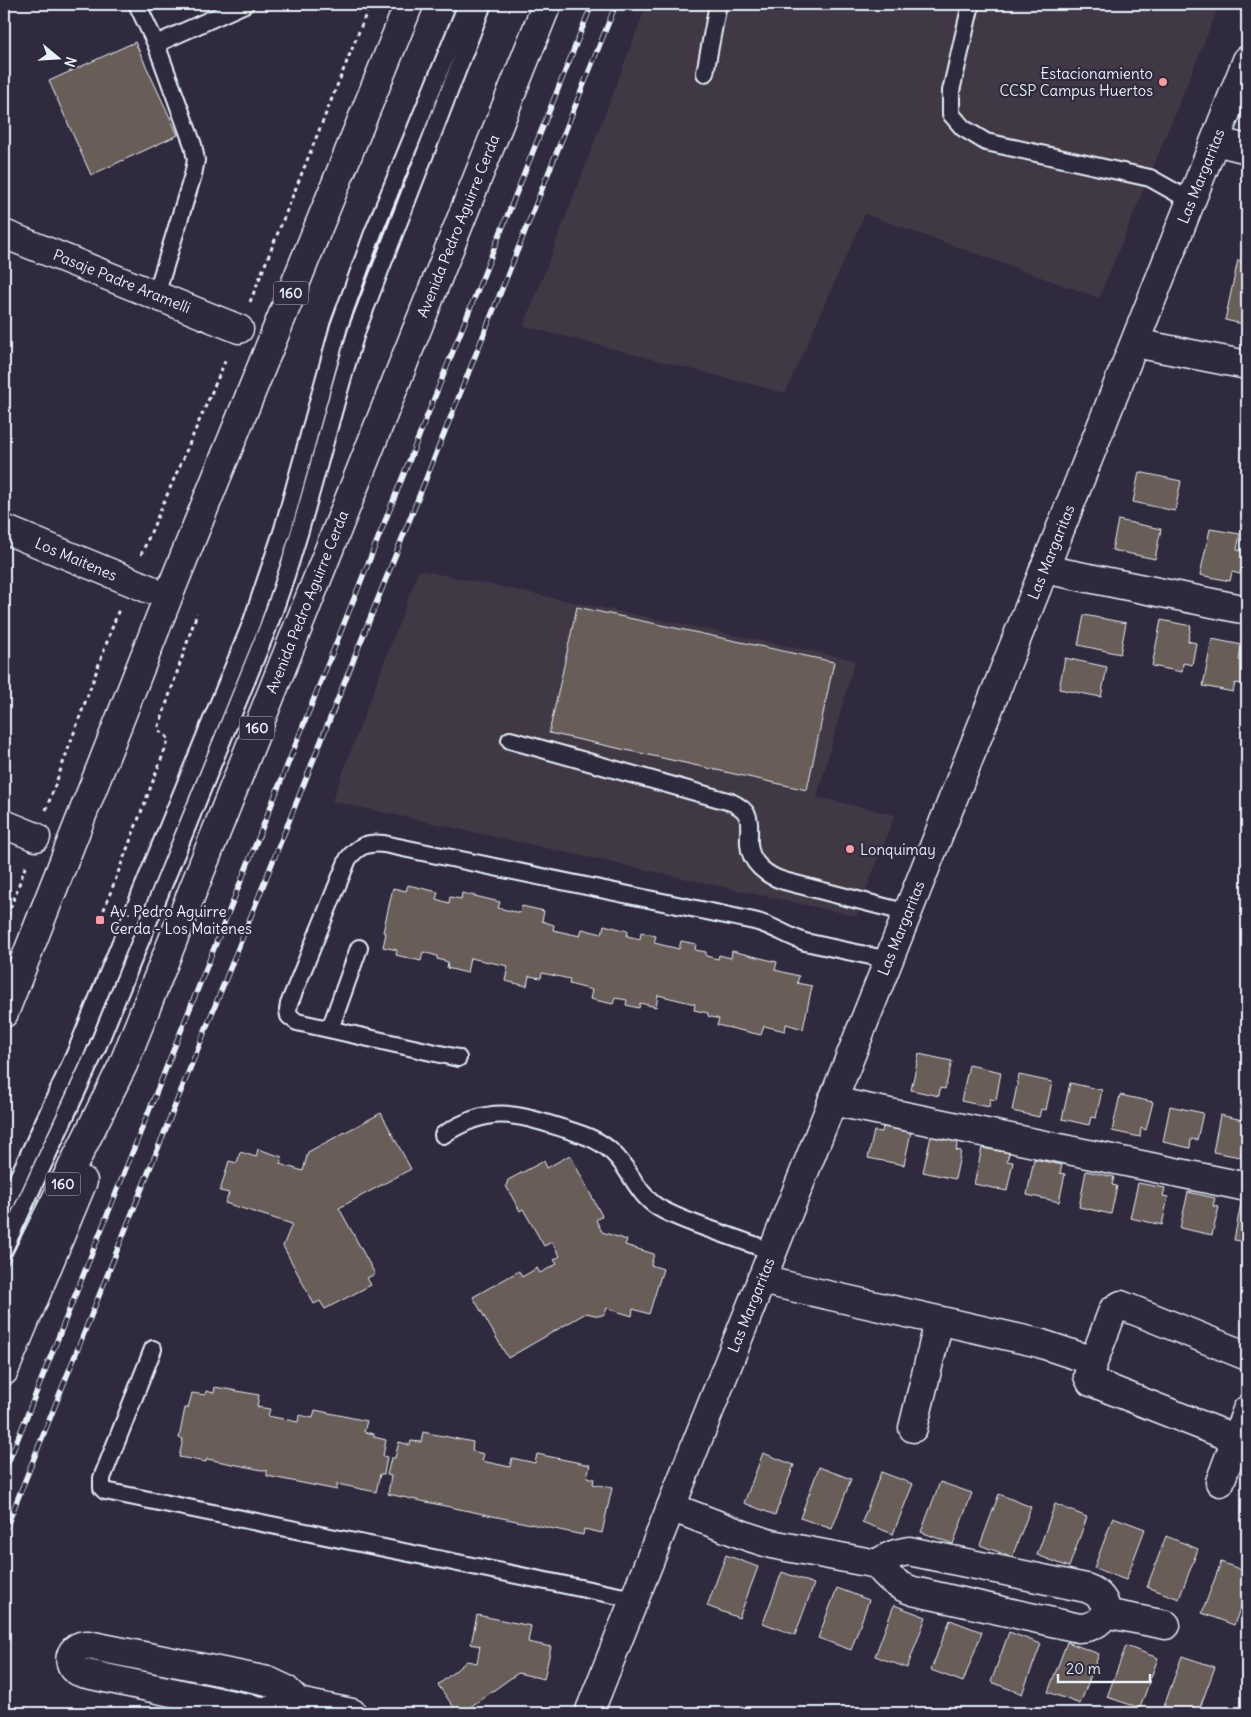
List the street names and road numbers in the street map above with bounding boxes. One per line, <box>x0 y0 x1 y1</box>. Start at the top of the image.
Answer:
street label: Las Margaritas <box>1173 126 1229 226</box>
street label: Avenida Pedro Aguirre Cerda <box>413 131 504 320</box>
street label: Pasaje Padre Aramelli <box>51 245 193 317</box>
road number: 160 <box>274 282 308 304</box>
street label: Las Margaritas <box>1023 502 1079 602</box>
street label: Avenida Pedro Aguirre Cerda <box>262 507 353 696</box>
street label: Los Maitenes <box>32 533 120 585</box>
road number: 160 <box>240 716 274 740</box>
street label: Las Margaritas <box>873 878 929 978</box>
road number: 160 <box>46 1172 80 1196</box>
street label: Las Margaritas <box>723 1255 779 1355</box>

